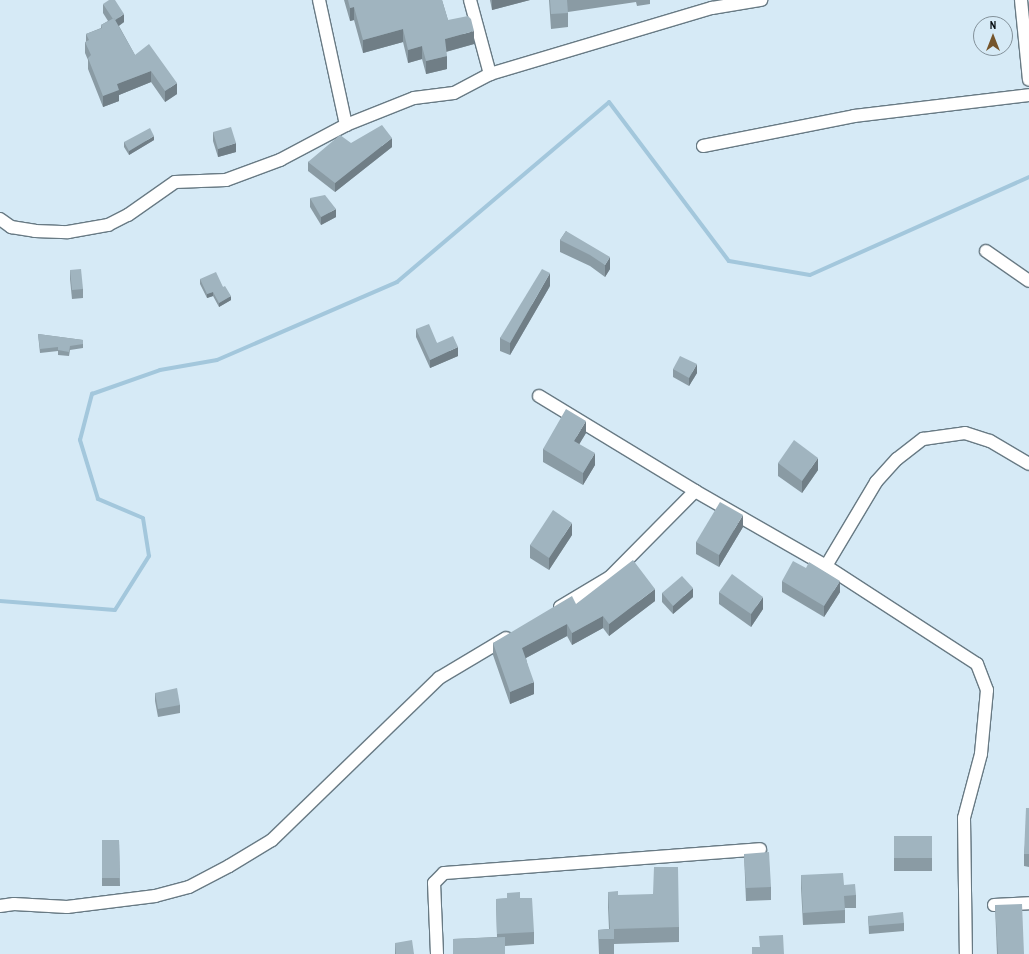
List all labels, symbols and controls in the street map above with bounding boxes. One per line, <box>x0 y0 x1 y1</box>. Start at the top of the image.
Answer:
north arrow <box>973 16 1013 56</box>
text: N <box>990 18 996 32</box>

